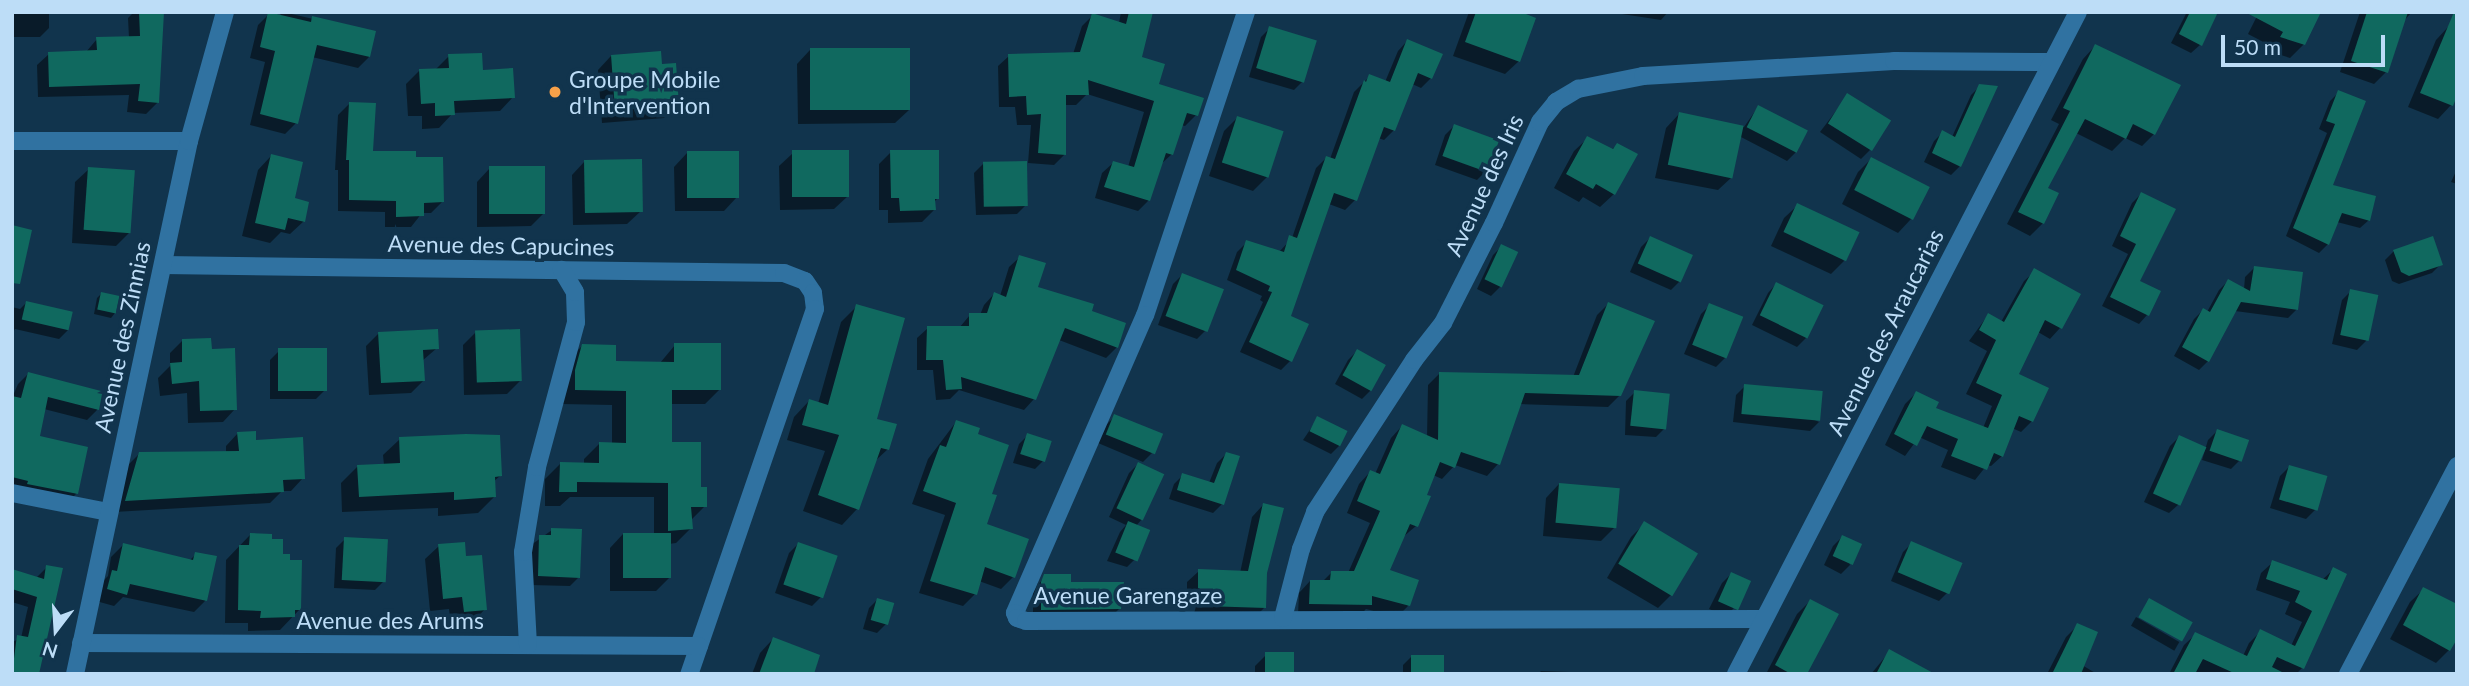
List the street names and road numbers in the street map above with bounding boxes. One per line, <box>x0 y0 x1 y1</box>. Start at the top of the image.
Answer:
street label: Avenue des Iris <box>1439 110 1529 260</box>
street label: Avenue des Araucarias <box>1821 224 1949 440</box>
street label: Avenue des Capucines <box>387 229 615 261</box>
street label: Avenue des Zinnias <box>88 239 156 435</box>
street label: Avenue Garengaze <box>1034 581 1222 609</box>
street label: Avenue des Arums <box>296 606 484 634</box>

